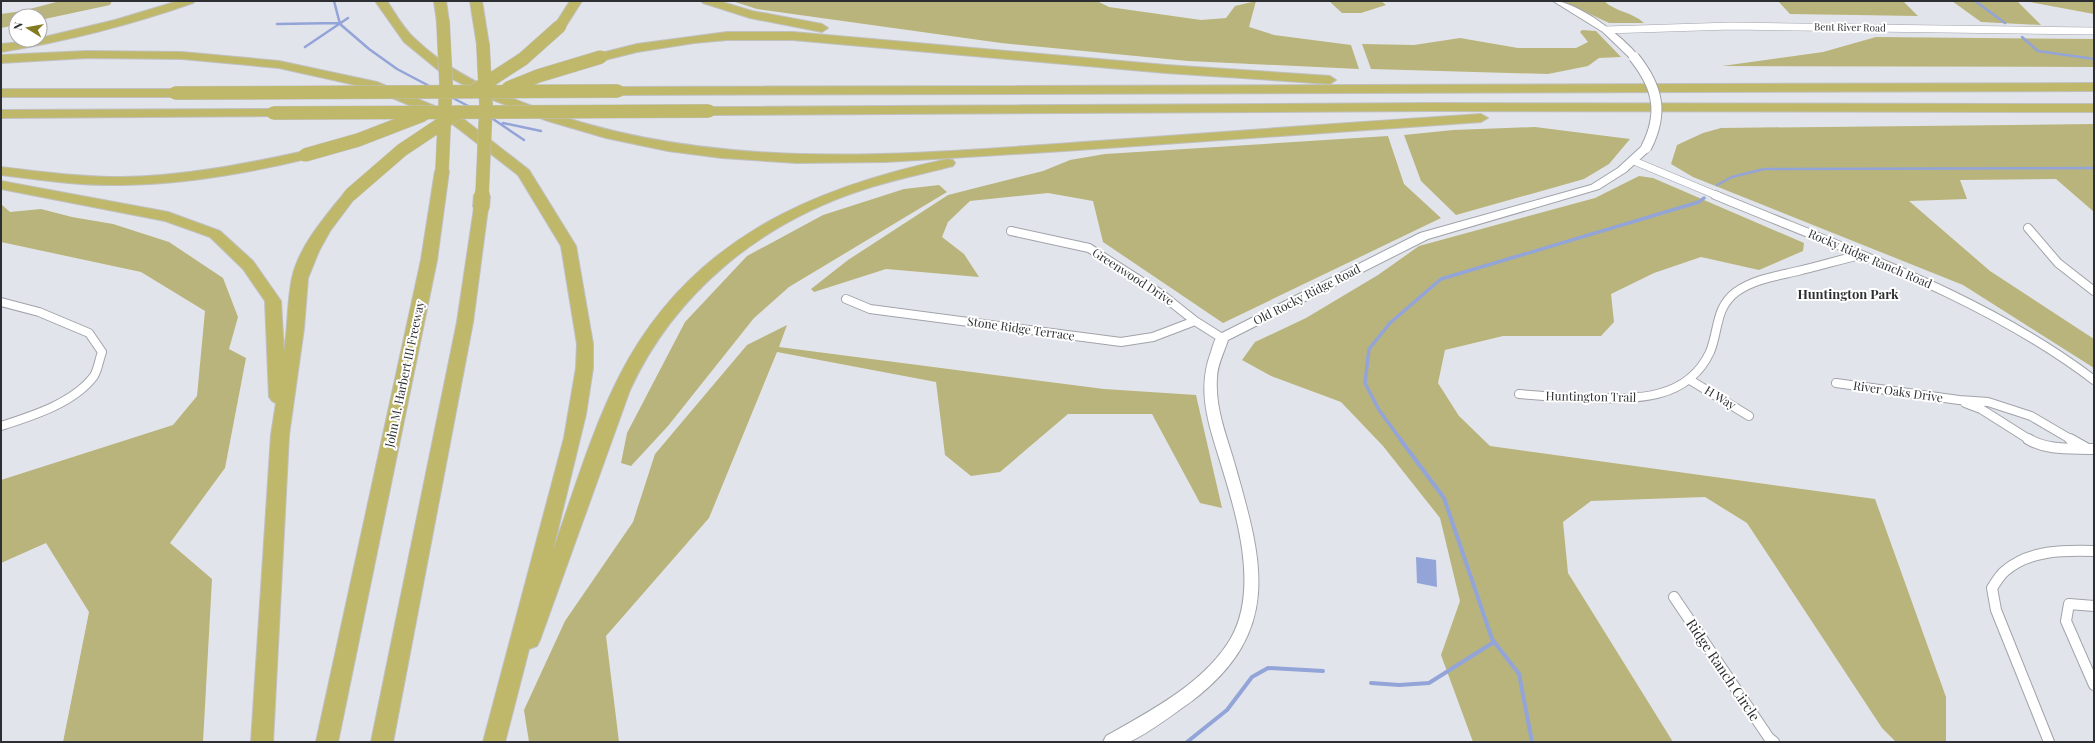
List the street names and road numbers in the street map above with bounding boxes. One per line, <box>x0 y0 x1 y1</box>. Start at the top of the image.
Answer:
street label: Bent River Road <box>1814 19 1886 35</box>
street label: Rocky Ridge Ranch Road <box>1806 225 1935 291</box>
street label: Greenwood Drive <box>1090 244 1177 309</box>
street label: Old Rocky Ridge Road <box>1250 260 1363 328</box>
street label: John M. Harbert III Freeway <box>380 299 427 450</box>
street label: Stone Ridge Terrace <box>966 313 1076 343</box>
street label: River Oaks Drive <box>1852 377 1944 405</box>
street label: H Way <box>1702 382 1739 413</box>
street label: Huntington Trail <box>1546 387 1637 405</box>
street label: Ridge Ranch Circle <box>1682 615 1765 725</box>

